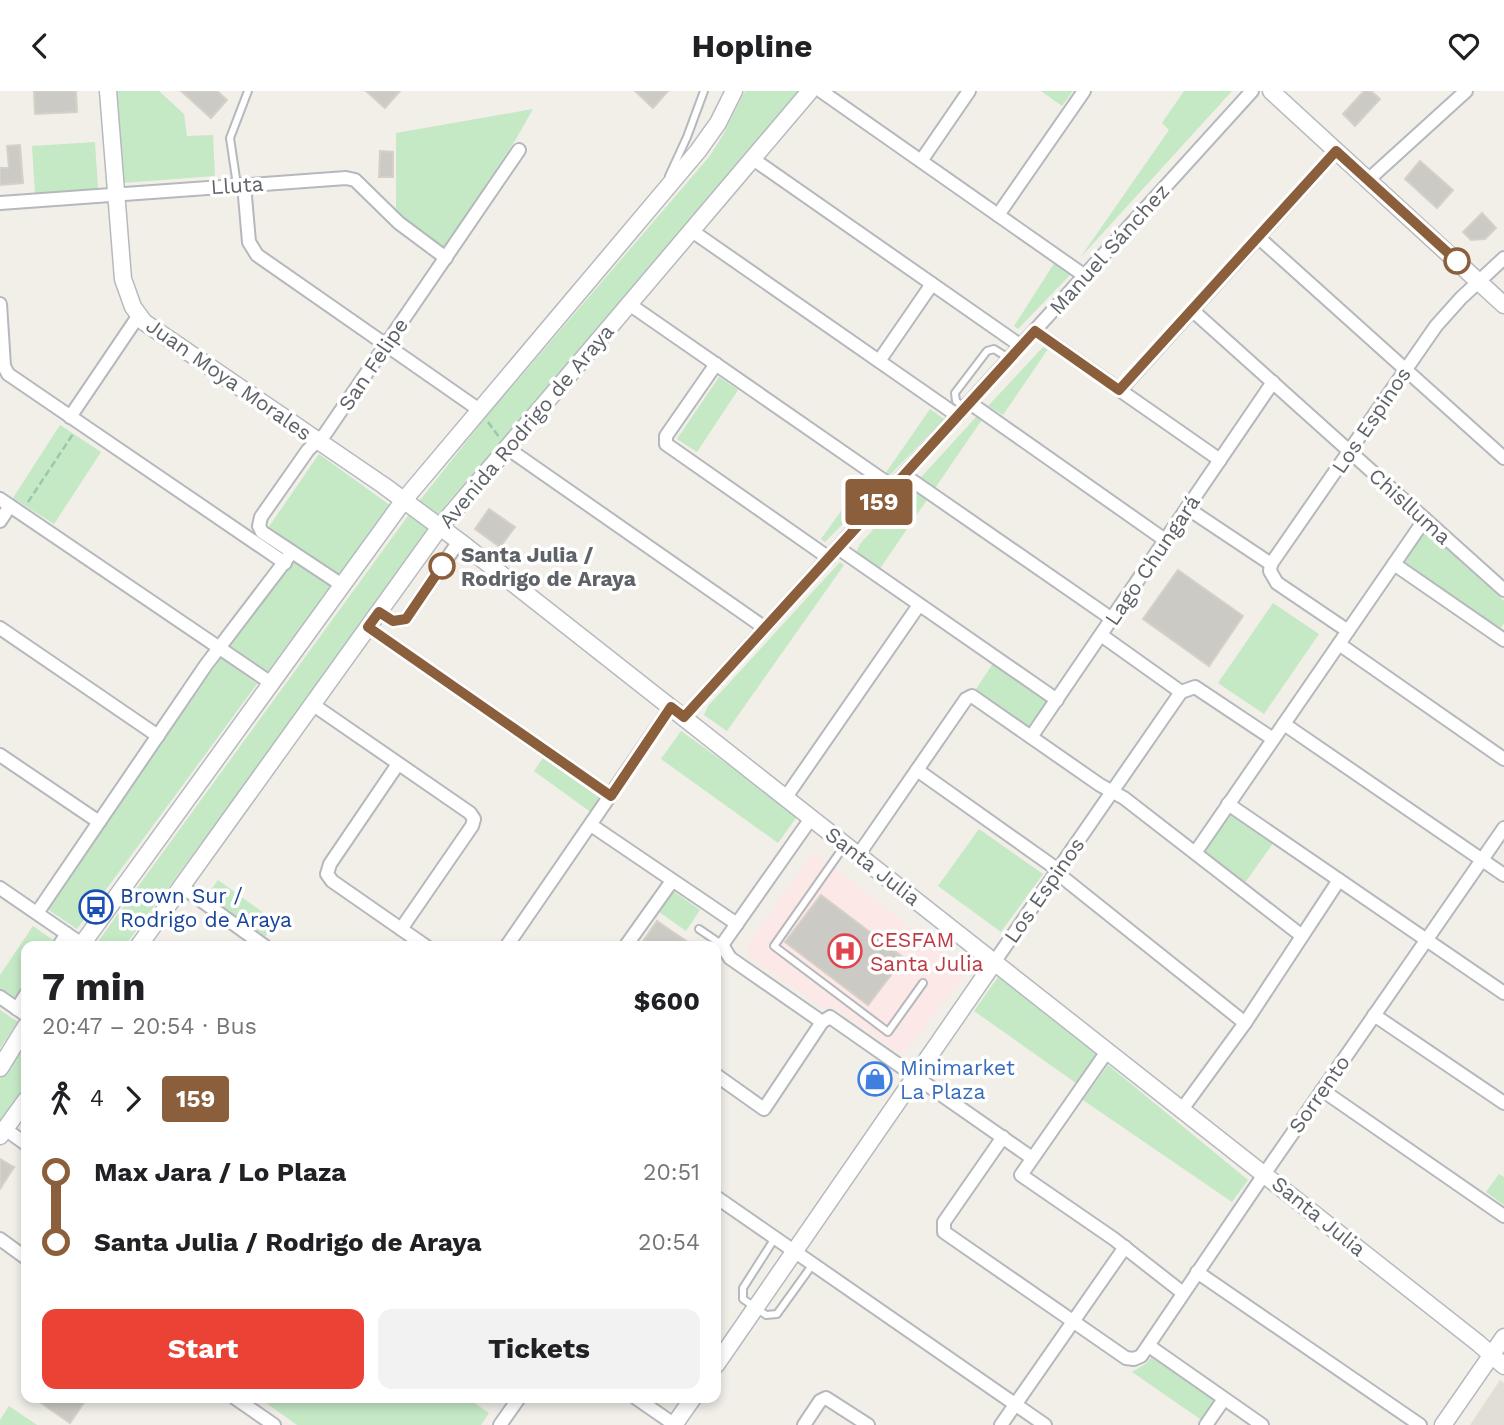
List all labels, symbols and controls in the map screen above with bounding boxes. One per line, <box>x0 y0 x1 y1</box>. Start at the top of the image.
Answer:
icon: back <box>21 27 59 65</box>
text: Hopline <box>691 27 813 65</box>
icon: heart <box>1445 27 1483 65</box>
street label: Lluta <box>210 171 264 199</box>
street label: Manuel Sánchez <box>1044 179 1174 319</box>
unlabelled marker <box>1444 248 1470 274</box>
street label: Juan Moya Morales <box>142 313 316 445</box>
street label: San Felipe <box>333 313 413 415</box>
street label: Avenida Rodrigo de Araya <box>433 319 619 533</box>
street label: Los Espinos <box>1326 362 1416 478</box>
street label: Chislluma <box>1364 463 1456 549</box>
line badge: 159 <box>839 479 919 525</box>
text: 159 <box>859 488 899 516</box>
street label: Lago Chungará <box>1099 490 1205 630</box>
place label: Santa Julia / Rodrigo de Araya <box>461 542 637 591</box>
marker: Santa Julia / Rodrigo de Araya <box>429 553 455 579</box>
street label: Santa Julia <box>821 821 925 911</box>
street label: Los Espinos <box>998 832 1090 948</box>
place label: Brown Sur / Rodrigo de Araya <box>120 883 292 932</box>
bus stop icon: Brown Sur / Rodrigo de Araya <box>77 888 115 926</box>
place label: CESFAM Santa Julia <box>870 927 984 976</box>
hospital icon: CESFAM Santa Julia <box>826 932 864 970</box>
text: 7 min <box>42 965 145 1009</box>
text: $600 <box>634 986 700 1016</box>
text: 20:47 – 20:54 · Bus <box>42 1013 257 1040</box>
street label: Sorrento <box>1283 1050 1355 1138</box>
place label: Minimarket La Plaza <box>900 1055 1015 1104</box>
shop icon: Minimarket La Plaza <box>856 1060 894 1098</box>
icon: walk <box>42 1080 80 1118</box>
icon: forward <box>114 1080 152 1118</box>
text: 4 <box>90 1085 104 1112</box>
text: 159 <box>176 1085 215 1113</box>
text: Max Jara / Lo Plaza <box>94 1157 346 1187</box>
text: 20:51 <box>643 1159 700 1186</box>
street label: Santa Julia <box>1267 1171 1371 1261</box>
text: Santa Julia / Rodrigo de Araya <box>94 1227 482 1257</box>
text: 20:54 <box>638 1229 700 1256</box>
button: Start <box>42 1309 364 1389</box>
button: Tickets <box>378 1309 700 1389</box>

